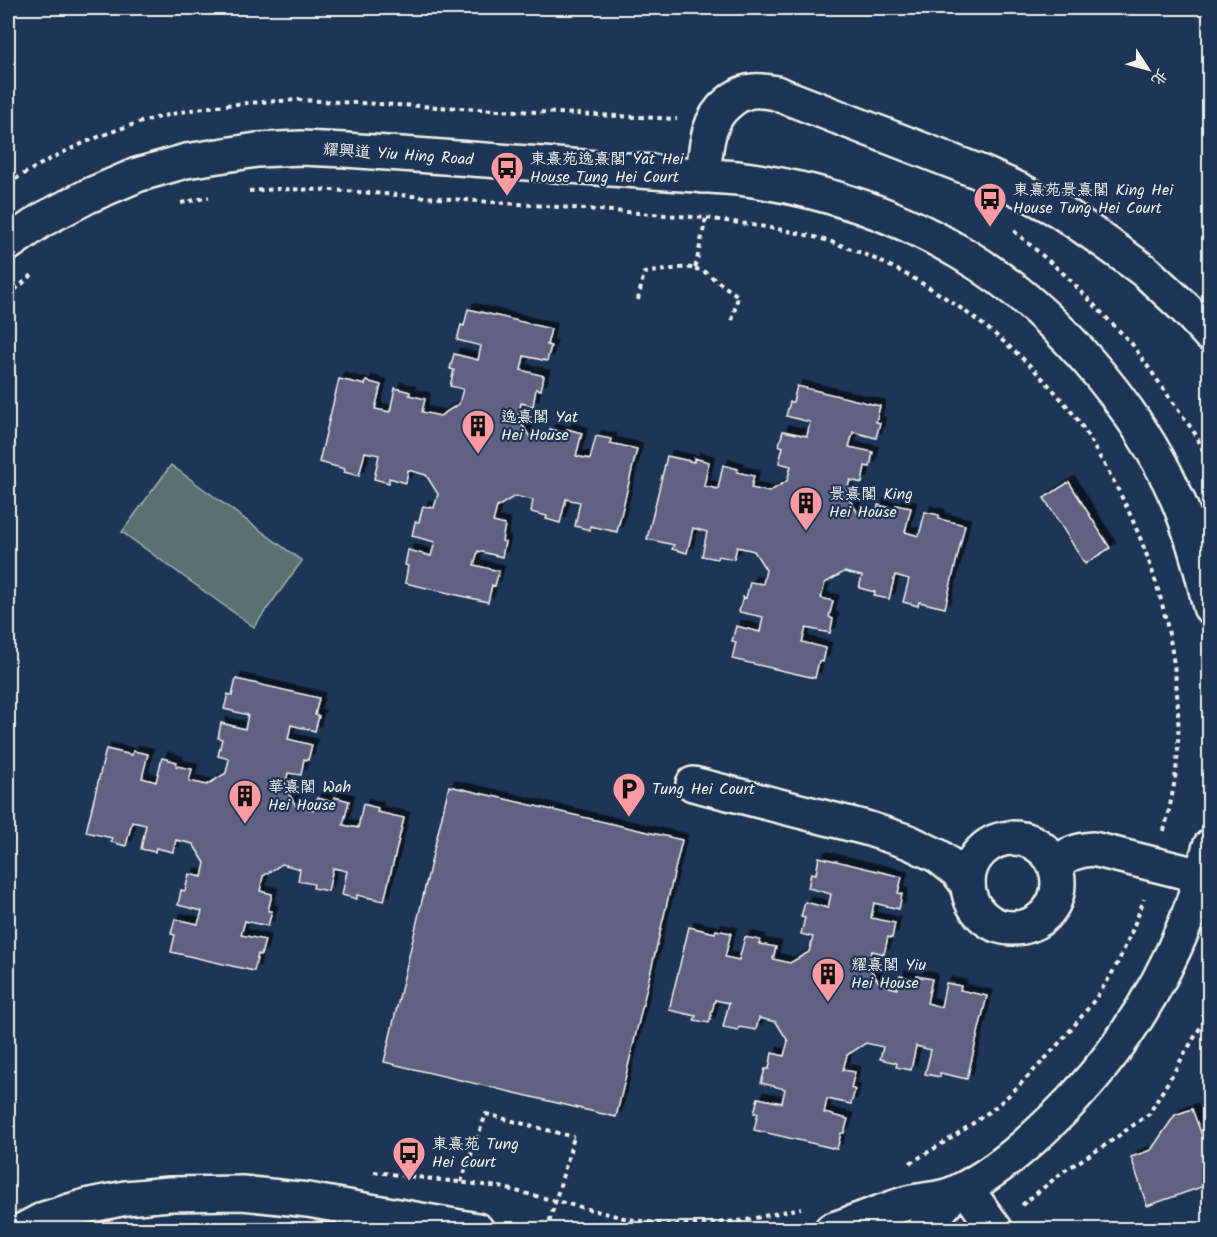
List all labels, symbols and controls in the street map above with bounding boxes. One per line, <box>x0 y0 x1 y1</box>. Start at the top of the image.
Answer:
north arrow <box>1118 39 1178 99</box>
text: 北 <box>1144 63 1174 91</box>
street label: 耀興道 Yiu Hing Road <box>322 137 475 173</box>
place label: 東熹苑逸熹閣 Yat Hei House Tung Hei Court <box>530 147 685 190</box>
bus stop icon: 東熹苑逸熹閣 Yat Hei House Tung Hei Court <box>489 150 525 197</box>
place label: 東熹苑景熹閣 King Hei House Tung Hei Court <box>1013 178 1174 221</box>
bus stop icon: 東熹苑景熹閣 King Hei House Tung Hei Court <box>972 181 1008 228</box>
place label: 逸熹閣 Yat Hei House <box>501 405 579 448</box>
building icon: 逸熹閣 Yat Hei House <box>460 408 496 455</box>
place label: 景熹閣 King Hei House <box>829 482 913 525</box>
building icon: 景熹閣 King Hei House <box>788 485 824 532</box>
parking icon: Tung Hei Court <box>611 771 647 818</box>
place label: 華熹閣 Wah Hei House <box>268 775 351 818</box>
place label: Tung Hei Court <box>652 777 756 802</box>
building icon: 華熹閣 Wah Hei House <box>227 778 263 825</box>
place label: 耀熹閣 Yiu Hei House <box>851 953 926 996</box>
building icon: 耀熹閣 Yiu Hei House <box>810 956 846 1003</box>
place label: 東熹苑 Tung Hei Court <box>432 1132 519 1175</box>
bus stop icon: 東熹苑 Tung Hei Court <box>391 1135 427 1182</box>

